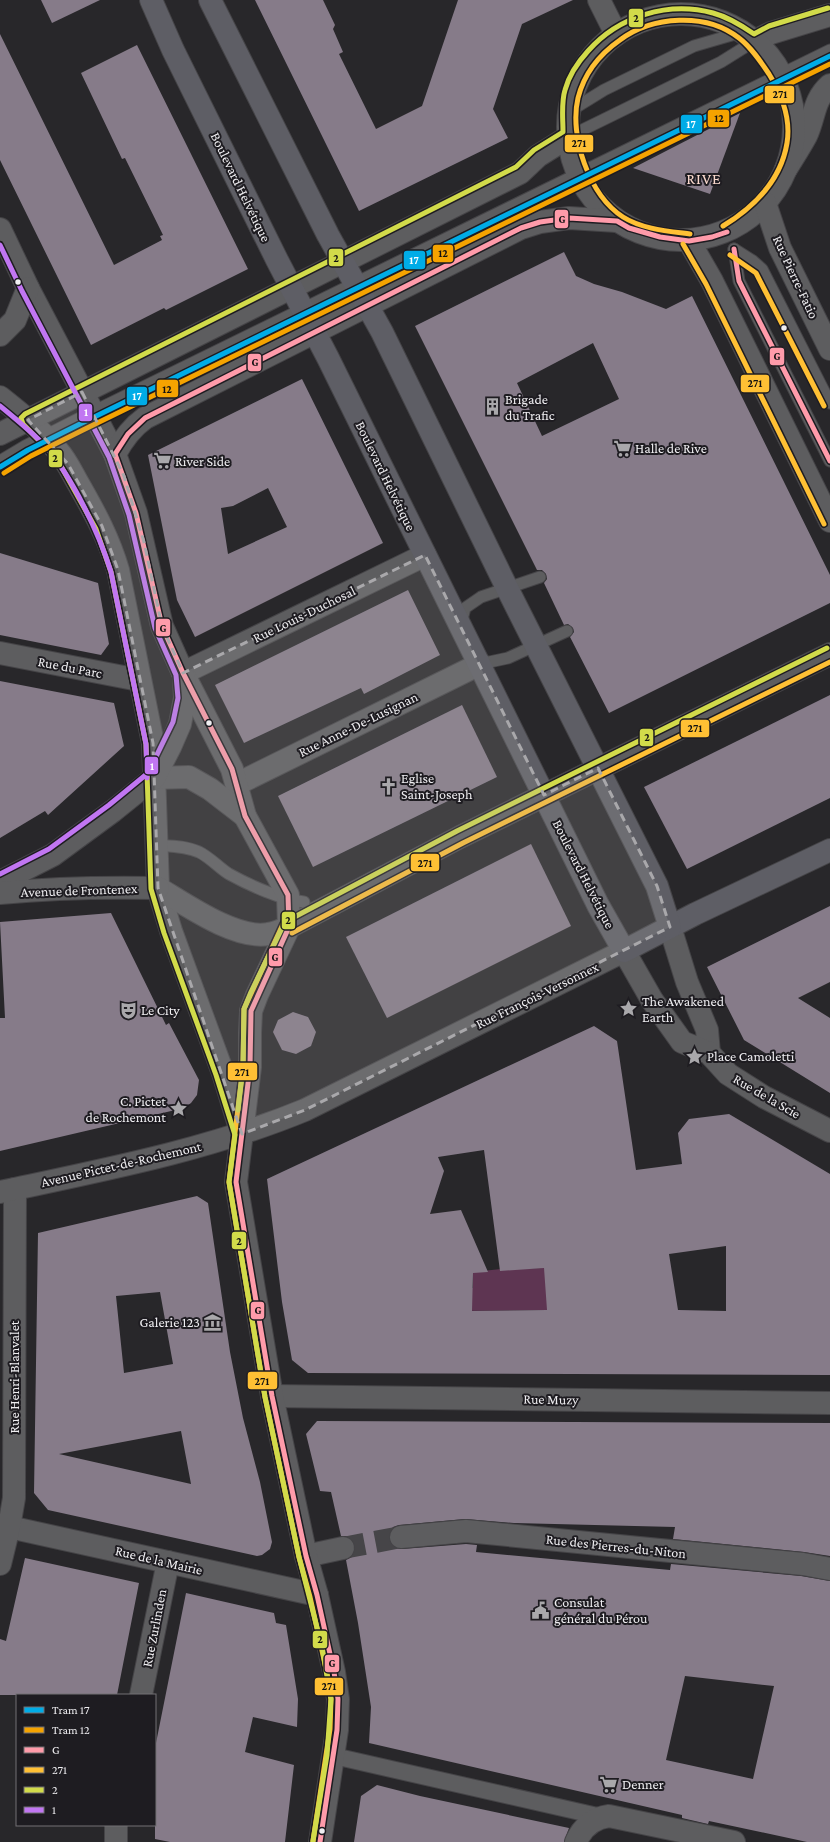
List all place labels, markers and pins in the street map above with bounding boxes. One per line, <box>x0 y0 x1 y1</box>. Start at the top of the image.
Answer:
unlabelled marker <box>13 277 23 287</box>
unlabelled marker <box>779 323 789 333</box>
place label: Brigade du Trafic <box>505 391 555 423</box>
building icon: Brigade du Trafic <box>482 397 502 417</box>
supermarket icon: Halle de Rive <box>612 438 632 458</box>
place label: Halle de Rive <box>635 440 707 456</box>
supermarket icon: River Side <box>152 451 172 471</box>
place label: River Side <box>175 453 230 469</box>
unlabelled marker <box>204 718 214 728</box>
place label: Eglise Saint-Joseph <box>401 770 473 802</box>
church icon: Eglise Saint-Joseph <box>378 776 398 796</box>
place label: The Awakened Earth <box>642 993 725 1025</box>
place icon: The Awakened Earth <box>619 999 639 1019</box>
theatre icon: Le City <box>118 1000 138 1020</box>
place label: Le City <box>141 1002 180 1018</box>
place icon: Place Camoletti <box>684 1046 704 1066</box>
place label: Place Camoletti <box>707 1048 795 1064</box>
place label: C. Pictet de Rochemont <box>86 1093 166 1125</box>
place icon: C. Pictet de Rochemont <box>169 1099 189 1119</box>
museum icon: Galerie 123 <box>203 1312 223 1332</box>
place label: Galerie 123 <box>139 1314 200 1330</box>
place label: Consulat général du Pérou <box>554 1594 648 1626</box>
public building icon: Consulat général du Pérou <box>531 1600 551 1620</box>
supermarket icon: Denner <box>599 1774 619 1794</box>
place label: Denner <box>622 1776 664 1792</box>
unlabelled marker <box>317 1826 327 1836</box>

